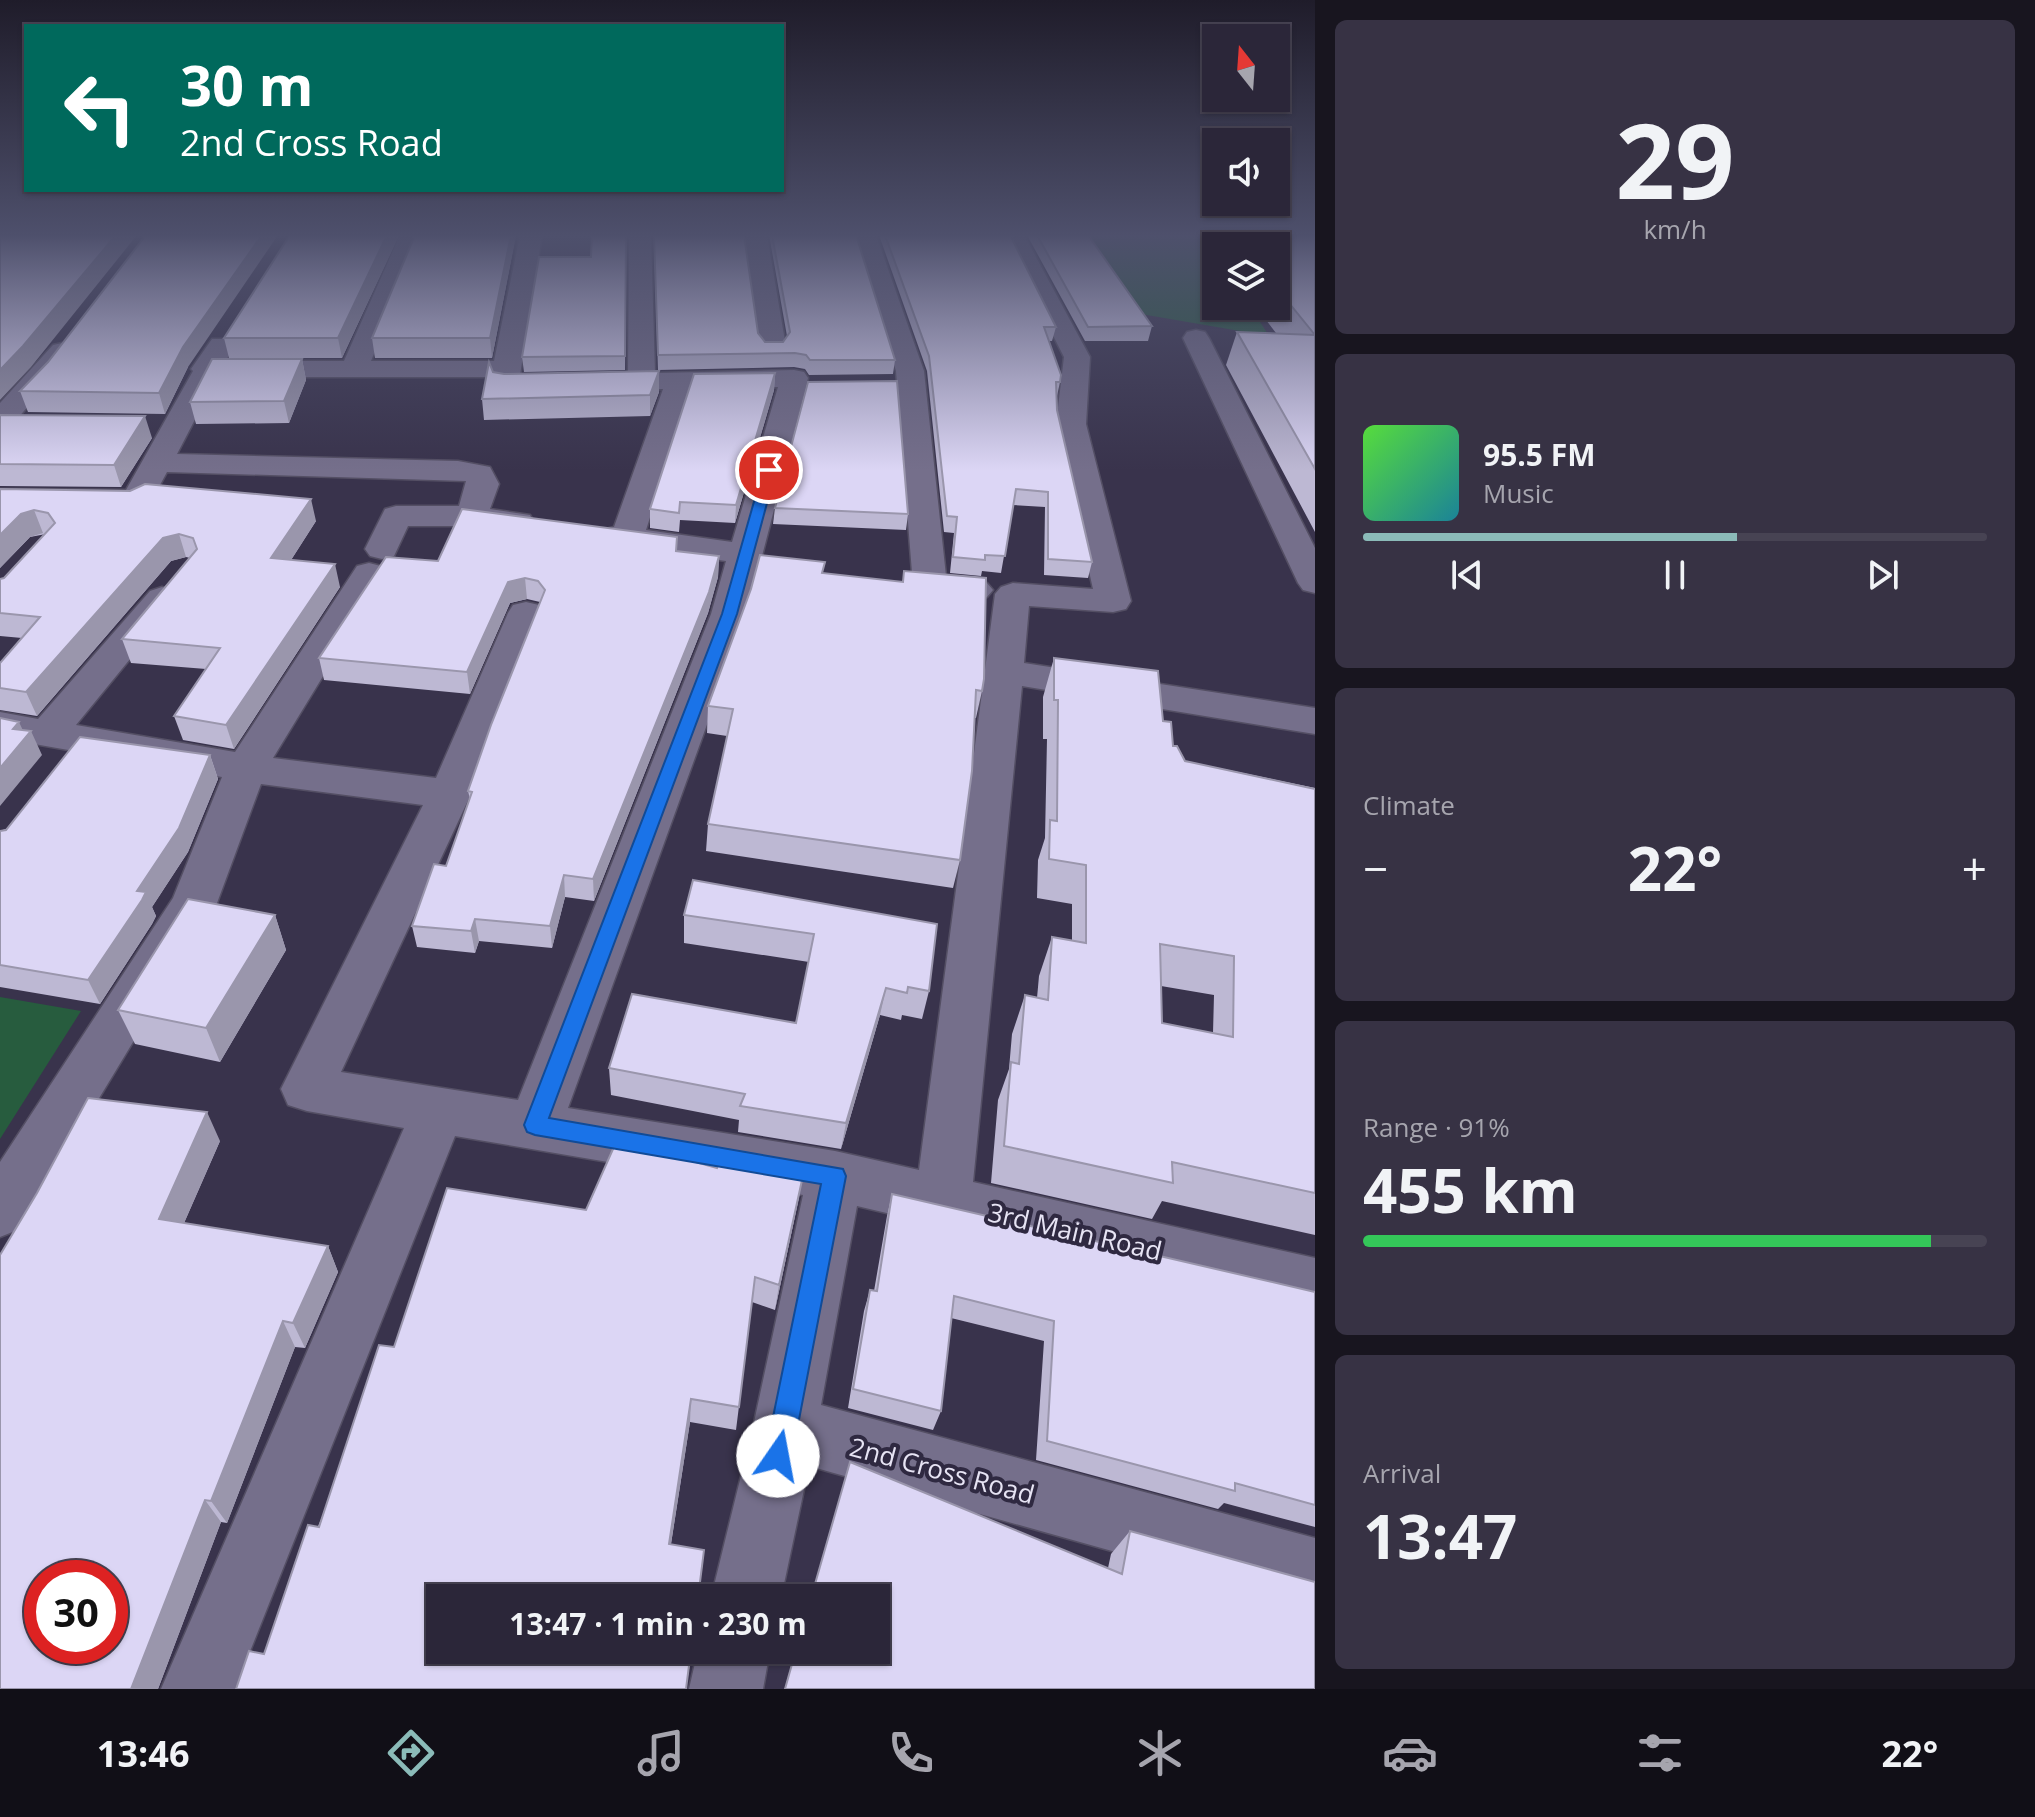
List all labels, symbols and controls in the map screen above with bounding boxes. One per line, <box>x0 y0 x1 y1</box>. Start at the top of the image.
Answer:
north arrow <box>1202 24 1290 112</box>
map controls <box>1202 24 1290 320</box>
text: 30 m <box>180 46 314 122</box>
icon: left <box>48 56 152 160</box>
text: 29 <box>1616 88 1734 229</box>
text: 2nd Cross Road <box>180 118 443 167</box>
button: sound <box>1202 128 1290 216</box>
text: km/h <box>1643 211 1707 247</box>
button: layers <box>1202 232 1290 320</box>
text: 95.5 FM <box>1483 434 1596 475</box>
pin <box>735 436 803 504</box>
icon: arrive <box>747 448 791 492</box>
text: Music <box>1483 475 1554 511</box>
icon: previous <box>1445 553 1489 597</box>
icon: pause <box>1653 553 1697 597</box>
icon: next <box>1861 553 1905 597</box>
text: Climate <box>1363 787 1455 823</box>
text: 22° <box>1628 827 1722 909</box>
text: − <box>1363 838 1388 898</box>
text: + <box>1962 838 1987 898</box>
text: Range · 91% <box>1363 1109 1510 1145</box>
text: 455 km <box>1363 1149 1578 1231</box>
street label: 3rd Main Road <box>985 1194 1166 1269</box>
position arrow <box>736 1414 820 1498</box>
street label: 2nd Cross Road <box>846 1428 1039 1512</box>
text: Arrival <box>1363 1455 1441 1491</box>
text: 13:47 <box>1363 1495 1517 1577</box>
speed limit sign: 30 <box>24 1560 128 1664</box>
text: 13:47 · 1 min · 230 m <box>509 1603 807 1644</box>
icon: directions <box>383 1725 439 1781</box>
icon: music <box>633 1725 689 1781</box>
icon: phone <box>883 1725 939 1781</box>
icon: climate <box>1132 1725 1188 1781</box>
icon: car <box>1382 1725 1438 1781</box>
icon: filters <box>1632 1725 1688 1781</box>
text: 13:46 <box>97 1729 189 1778</box>
text: 22° <box>1882 1729 1938 1778</box>

